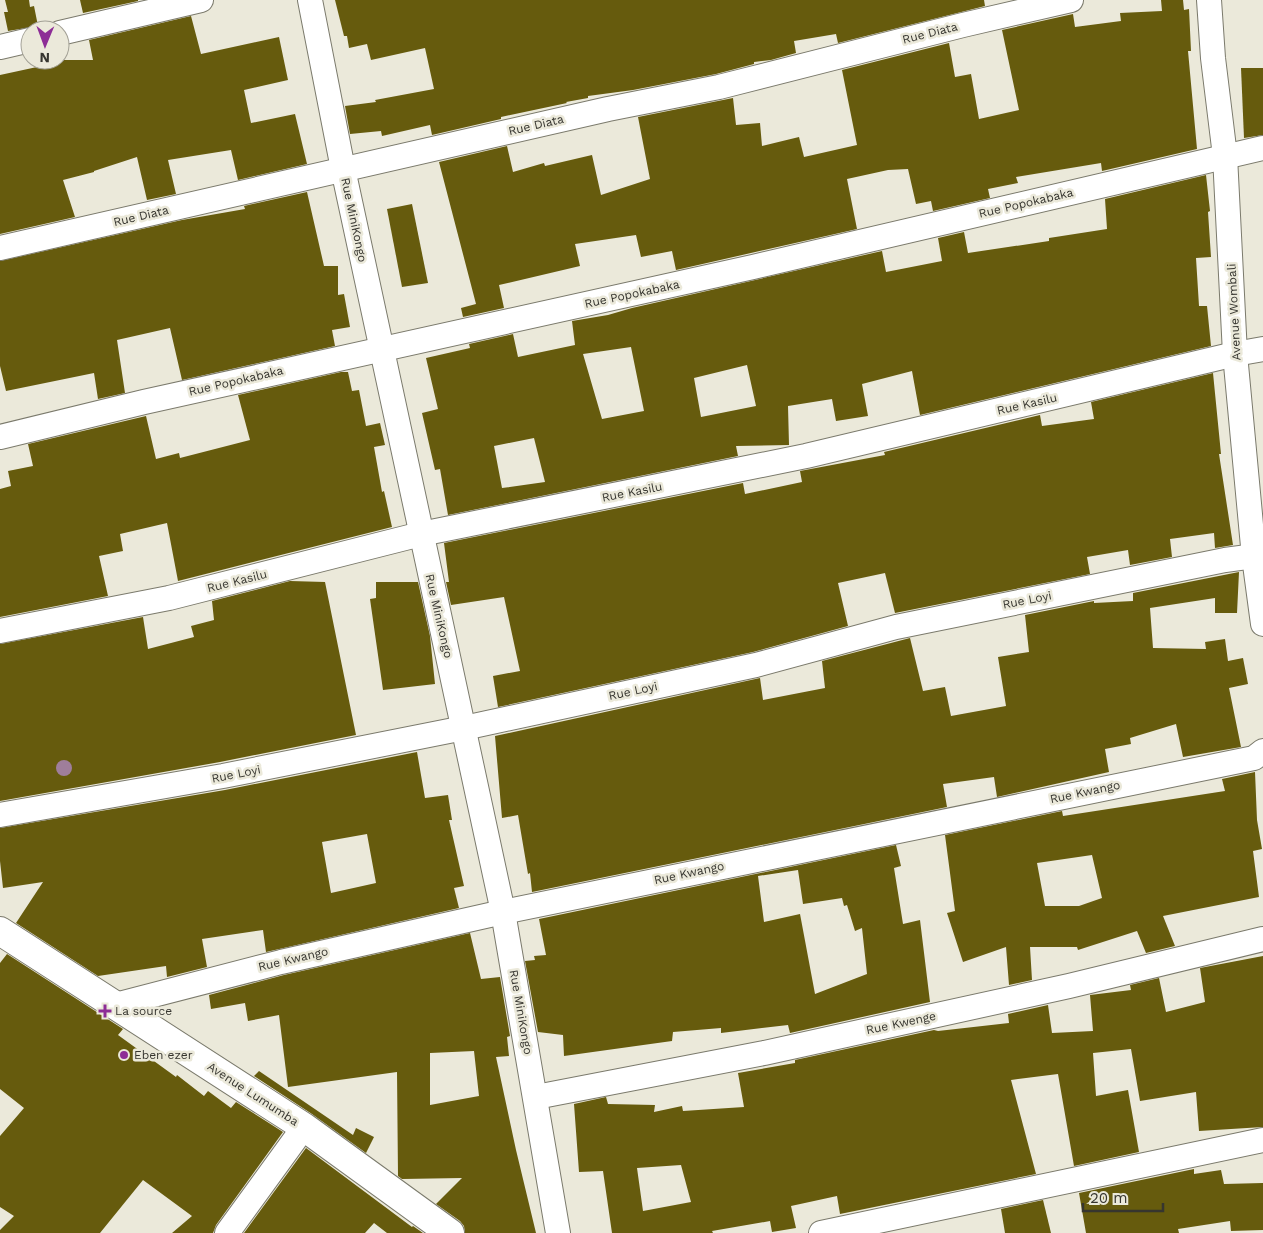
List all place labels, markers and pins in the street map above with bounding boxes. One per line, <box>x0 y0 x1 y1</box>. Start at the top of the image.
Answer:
place label: La source <box>115 1004 172 1018</box>
marker: La source <box>99 1005 111 1017</box>
place label: Eben ezer <box>134 1048 193 1062</box>
marker: Eben ezer <box>118 1049 130 1061</box>

